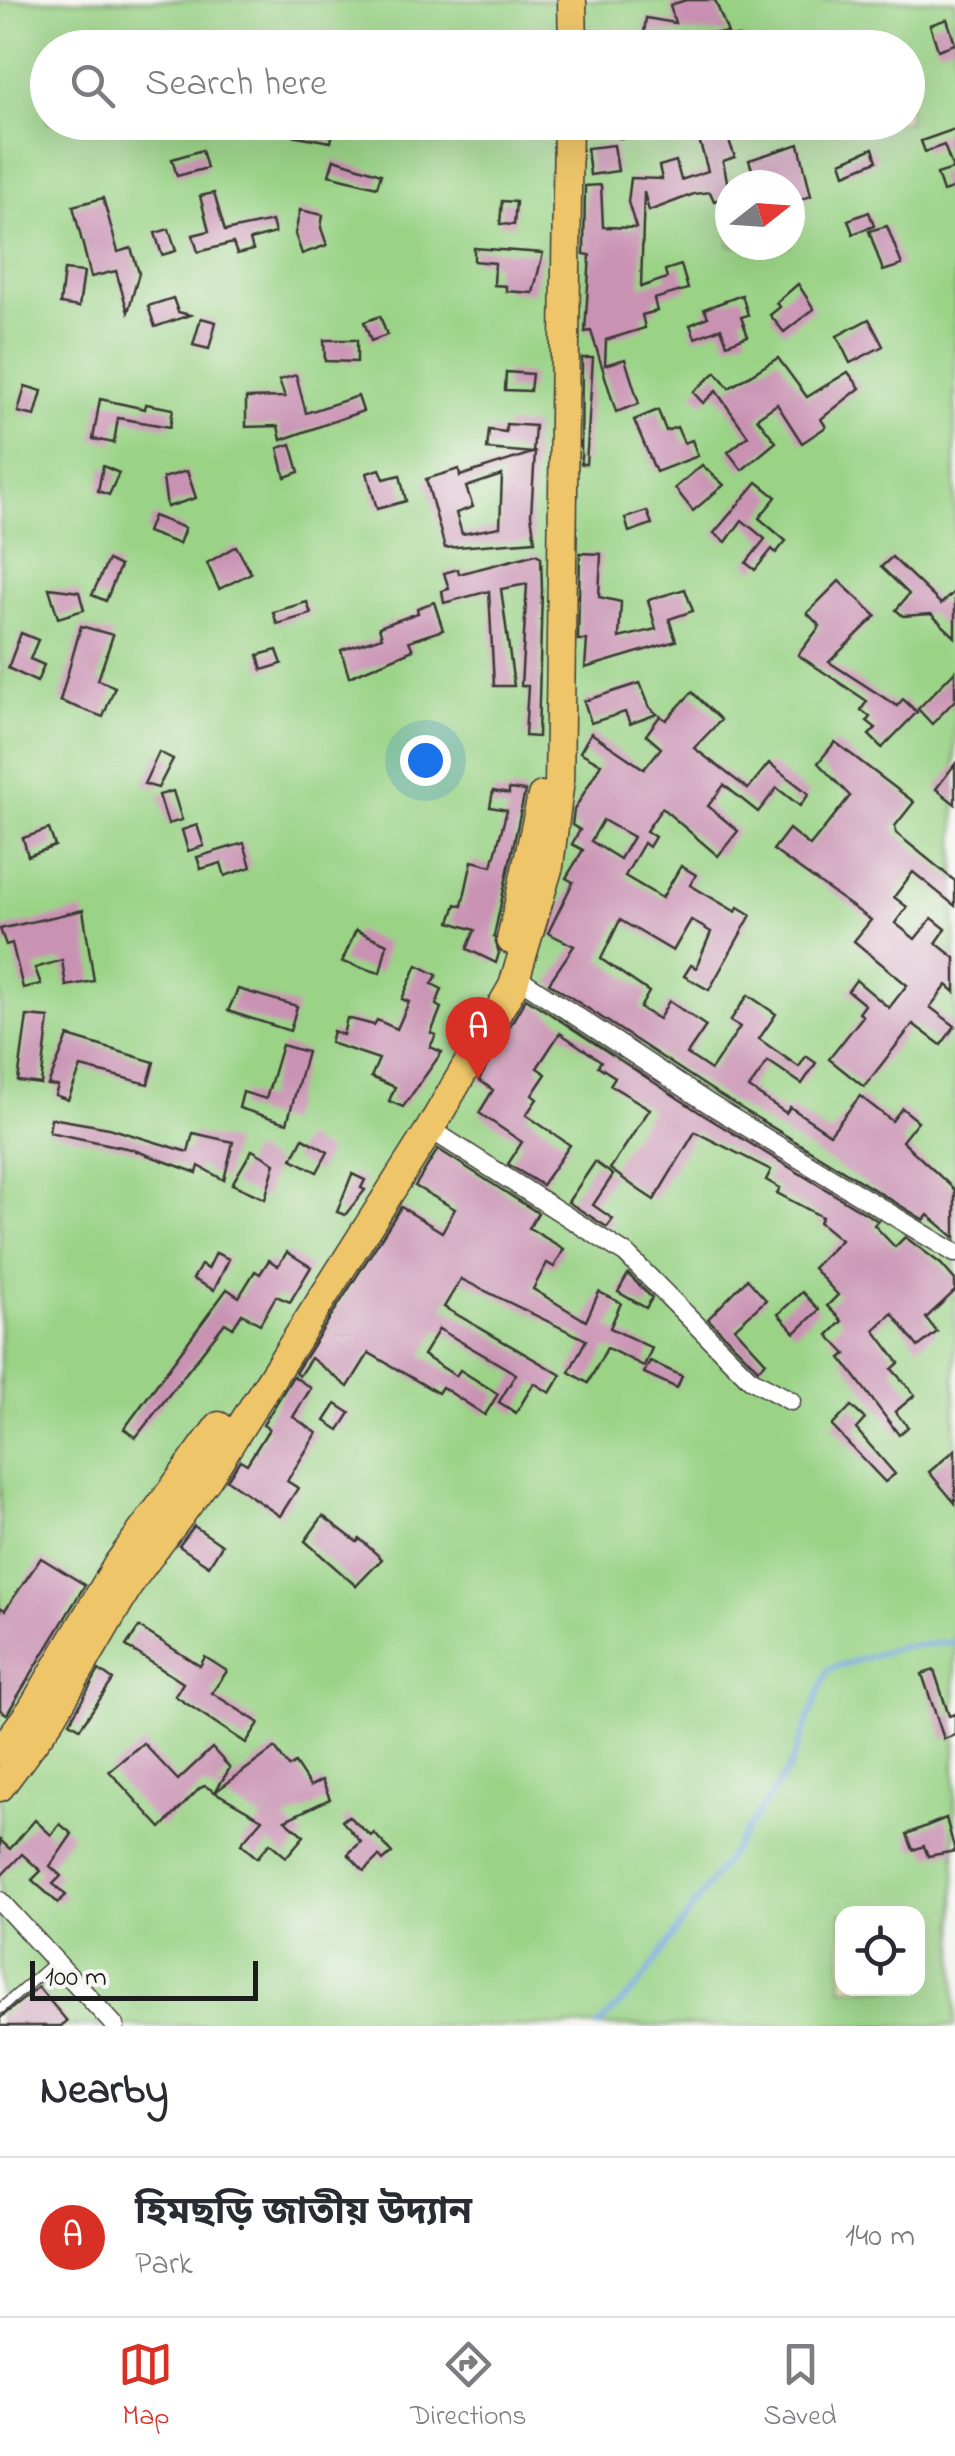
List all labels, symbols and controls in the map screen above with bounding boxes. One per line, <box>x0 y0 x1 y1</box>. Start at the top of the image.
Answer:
search box <box>30 30 925 140</box>
text: Search here <box>145 57 327 113</box>
icon: search <box>65 58 120 113</box>
north arrow <box>715 170 805 260</box>
your location <box>400 735 451 786</box>
pin: A <box>446 996 510 1079</box>
map controls <box>835 1906 925 1996</box>
button: locate <box>835 1906 925 1996</box>
scale bar <box>30 1956 258 2000</box>
text: 100 m <box>45 1958 107 1999</box>
text: Nearby <box>40 2061 168 2122</box>
text: হিমছড়ি জাতীয় উদ্যান <box>135 2186 472 2242</box>
text: A <box>63 2214 82 2261</box>
text: 140 m <box>845 2214 915 2261</box>
text: Park <box>135 2242 193 2289</box>
tab: Map <box>118 2337 173 2438</box>
tab: Directions <box>410 2337 527 2438</box>
tab: Saved <box>764 2337 837 2438</box>

